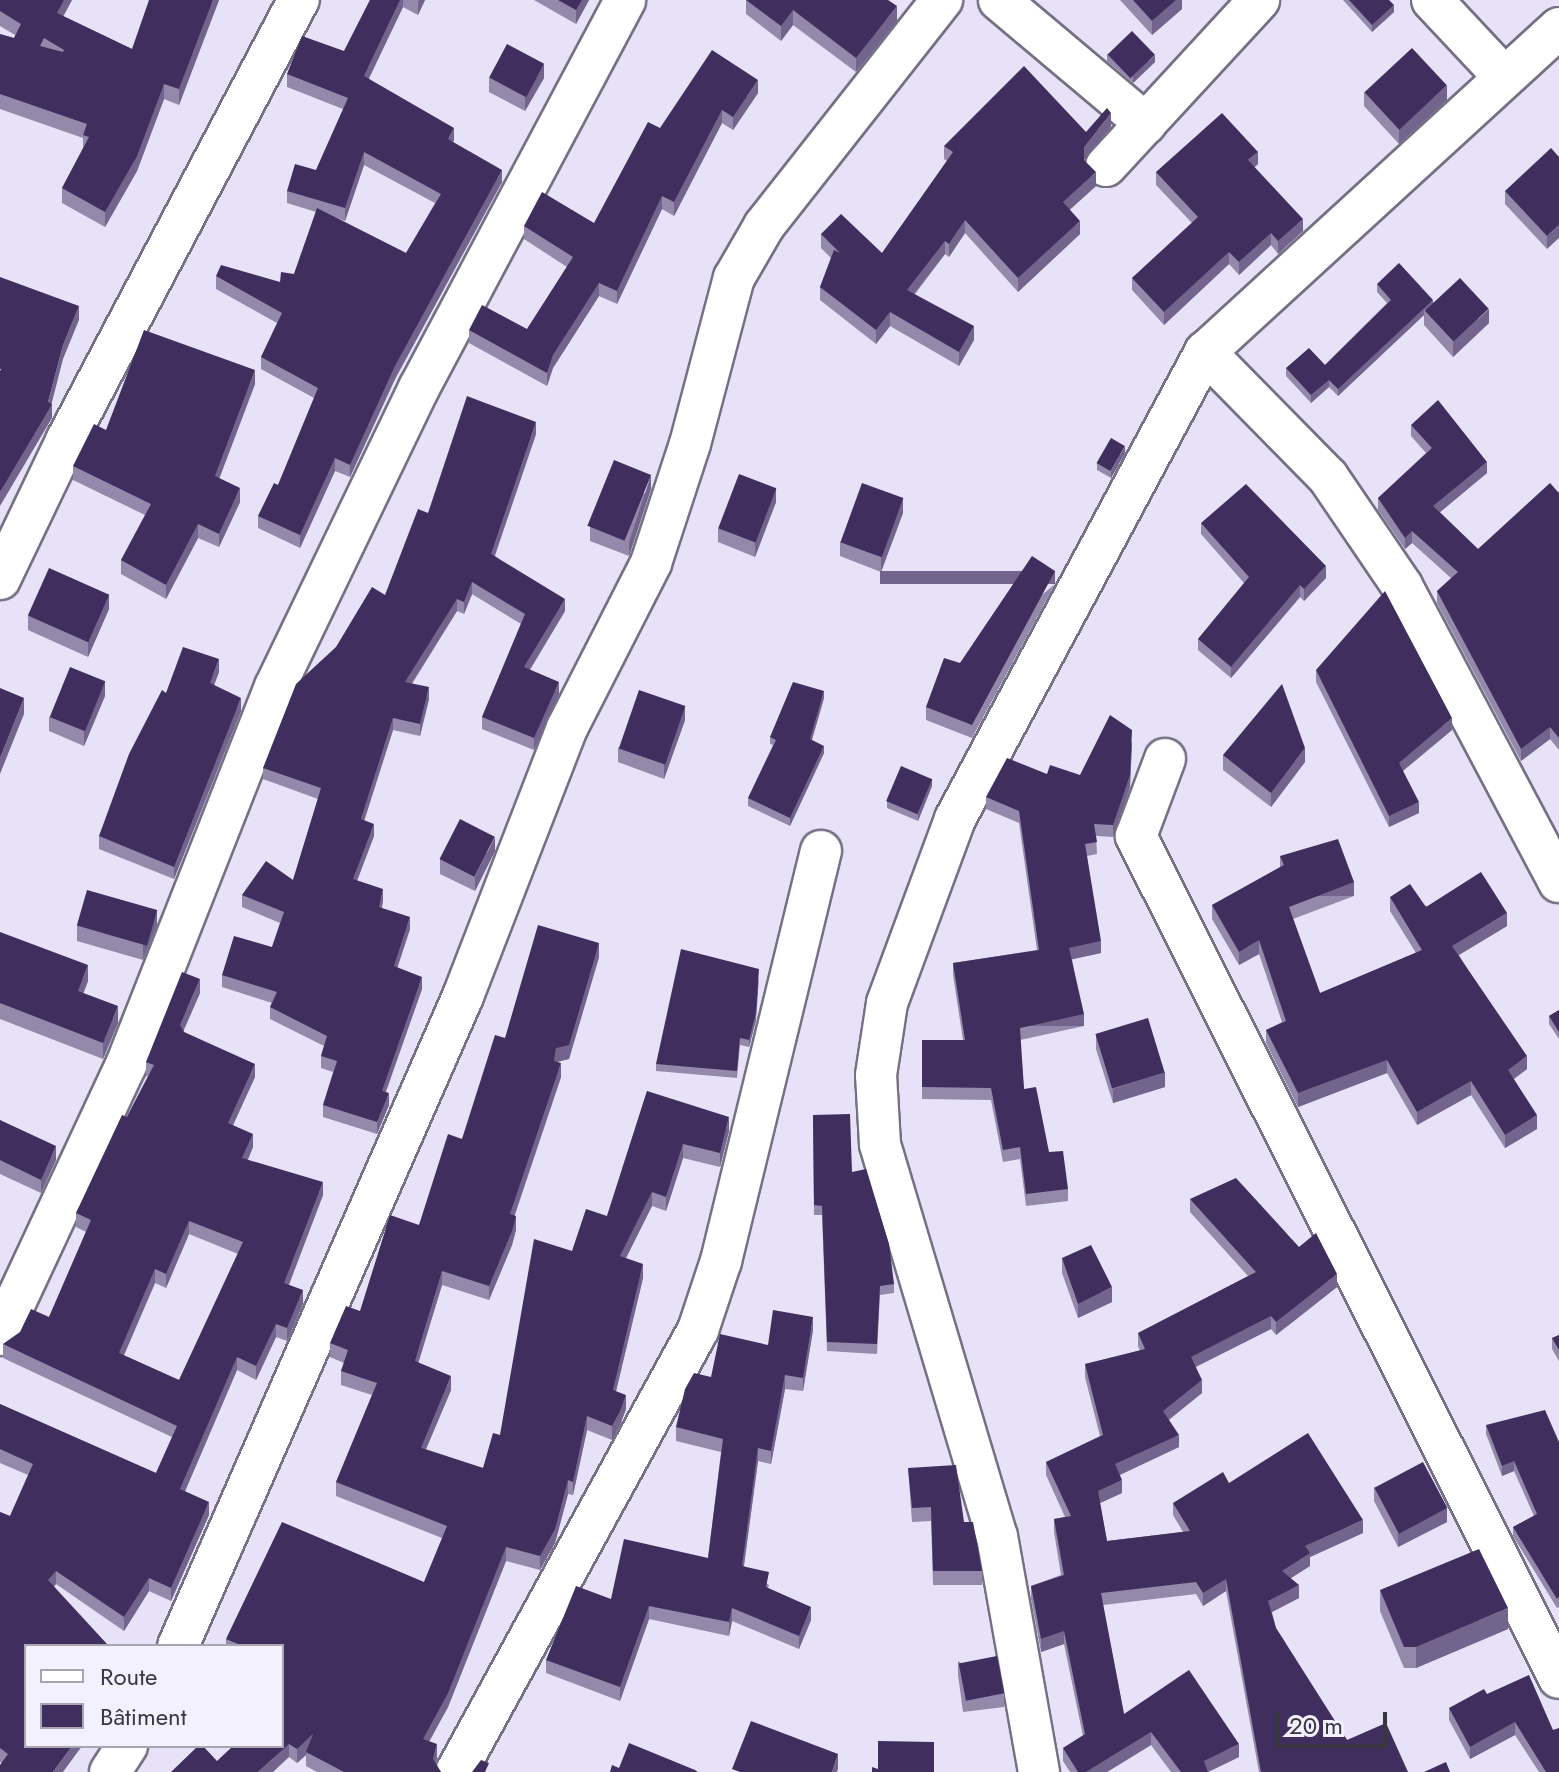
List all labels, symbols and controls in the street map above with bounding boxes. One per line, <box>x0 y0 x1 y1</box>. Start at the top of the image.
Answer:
legend <box>24 1644 284 1748</box>
text: Route <box>100 1659 157 1694</box>
scale bar <box>1279 1696 1391 1746</box>
text: Bâtiment <box>100 1699 186 1734</box>
text: 20 m <box>1289 1708 1343 1743</box>

